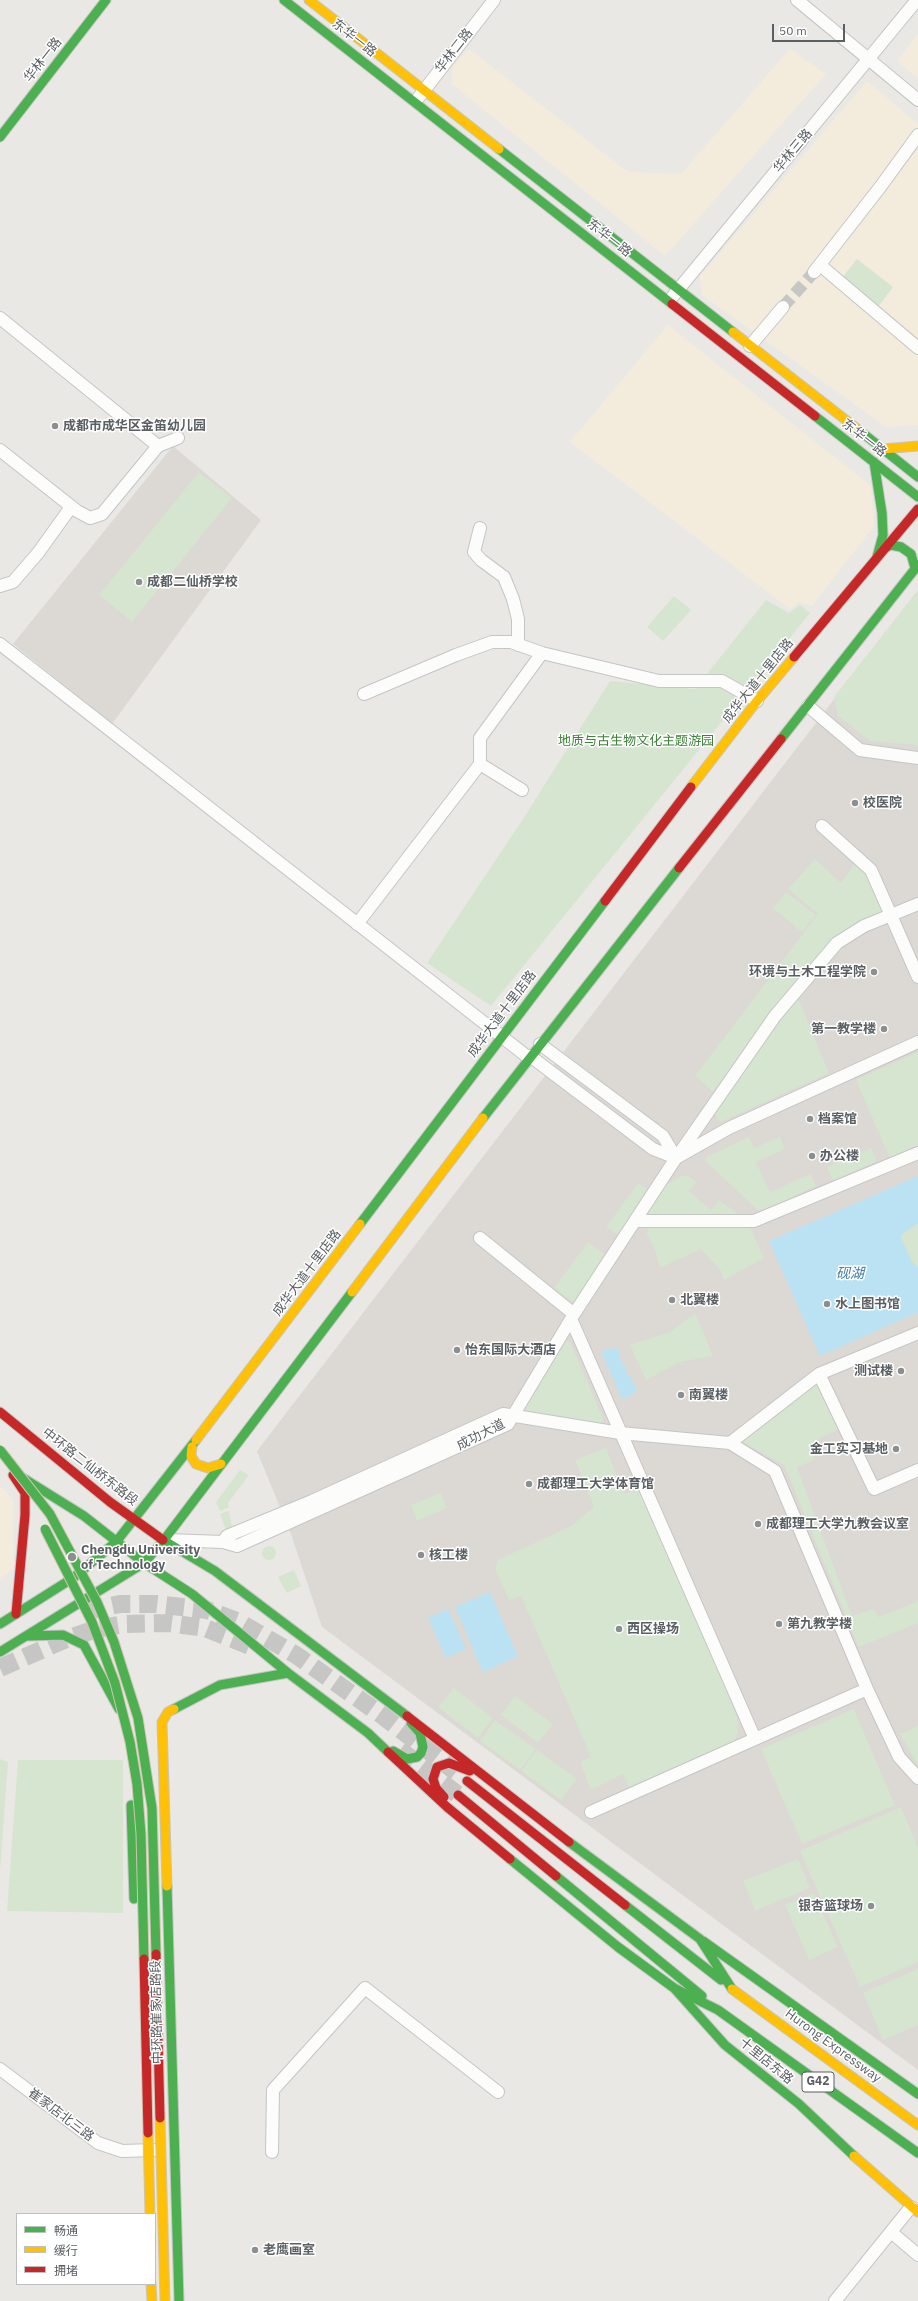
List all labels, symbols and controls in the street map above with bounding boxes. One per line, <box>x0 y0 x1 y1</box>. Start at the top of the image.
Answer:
street label: 东华一路 <box>329 16 379 60</box>
scale bar <box>774 16 847 42</box>
text: 50 m <box>779 23 807 38</box>
street label: 华林二路 <box>432 26 476 76</box>
street label: 华林一路 <box>21 35 65 85</box>
street label: 华林三路 <box>770 126 816 176</box>
street label: 东华一路 <box>584 216 634 260</box>
street label: 东华一路 <box>839 416 889 460</box>
place label: 成都市成华区金笛幼儿园 <box>63 418 206 434</box>
marker: 成都市成华区金笛幼儿园 <box>50 421 60 431</box>
place label: 成都二仙桥学校 <box>147 574 238 590</box>
marker: 成都二仙桥学校 <box>134 577 144 587</box>
street label: 成华大道十里店路 <box>719 636 797 726</box>
park label: 地质与古生物文化主题游园 <box>558 733 714 749</box>
place label: 校医院 <box>863 795 902 811</box>
marker: 校医院 <box>850 798 860 808</box>
place label: 环境与土木工程学院 <box>749 964 866 980</box>
marker: 环境与土木工程学院 <box>869 967 879 977</box>
street label: 成华大道十里店路 <box>464 968 540 1060</box>
place label: 第一教学楼 <box>811 1021 876 1037</box>
marker: 第一教学楼 <box>879 1024 889 1034</box>
place label: 档案馆 <box>818 1111 857 1127</box>
marker: 档案馆 <box>805 1114 815 1124</box>
place label: 办公楼 <box>820 1148 859 1164</box>
marker: 办公楼 <box>807 1151 817 1161</box>
street label: 成华大道十里店路 <box>269 1227 345 1319</box>
water label: 砚湖 <box>836 1266 864 1282</box>
place label: 北翼楼 <box>680 1292 719 1308</box>
marker: 北翼楼 <box>667 1295 677 1305</box>
place label: 水上图书馆 <box>835 1296 900 1312</box>
marker: 水上图书馆 <box>822 1299 832 1309</box>
place label: 怡东国际大酒店 <box>465 1342 556 1358</box>
marker: 怡东国际大酒店 <box>452 1345 462 1355</box>
place label: 测试楼 <box>854 1363 893 1379</box>
marker: 测试楼 <box>896 1366 906 1376</box>
place label: 南翼楼 <box>689 1387 728 1403</box>
marker: 南翼楼 <box>676 1390 686 1400</box>
street label: 成功大道 <box>454 1416 508 1454</box>
street label: 中环路二仙桥东路段 <box>39 1425 141 1509</box>
place label: 金工实习基地 <box>810 1441 888 1457</box>
marker: 金工实习基地 <box>891 1444 901 1454</box>
place label: 成都理工大学体育馆 <box>537 1476 654 1492</box>
marker: 成都理工大学体育馆 <box>524 1479 534 1489</box>
place label: 成都理工大学九教会议室 <box>766 1516 909 1532</box>
marker: 成都理工大学九教会议室 <box>753 1519 763 1529</box>
place label: Chengdu University of Technology <box>81 1542 200 1573</box>
place label: 核工楼 <box>429 1547 468 1563</box>
marker: 核工楼 <box>416 1550 426 1560</box>
marker: Chengdu University of Technology <box>66 1551 78 1563</box>
place label: 第九教学楼 <box>787 1616 852 1632</box>
marker: 第九教学楼 <box>774 1619 784 1629</box>
place label: 西区操场 <box>627 1621 679 1637</box>
marker: 西区操场 <box>614 1624 624 1634</box>
place label: 银杏篮球场 <box>798 1898 863 1914</box>
marker: 银杏篮球场 <box>866 1901 876 1911</box>
street label: 中环路崔家店路段 <box>148 1960 166 2064</box>
street label: Hurong Expressway <box>782 2006 884 2086</box>
street label: 十里店东路 <box>736 2034 796 2088</box>
road number: G42 <box>802 2072 834 2092</box>
street label: 崔家店北三路 <box>25 2085 97 2145</box>
legend <box>16 2213 156 2285</box>
text: 畅通 <box>54 2223 78 2238</box>
place label: 老鹰画室 <box>263 2242 315 2258</box>
text: 缓行 <box>54 2243 78 2258</box>
marker: 老鹰画室 <box>250 2245 260 2255</box>
text: 拥堵 <box>54 2263 78 2278</box>

